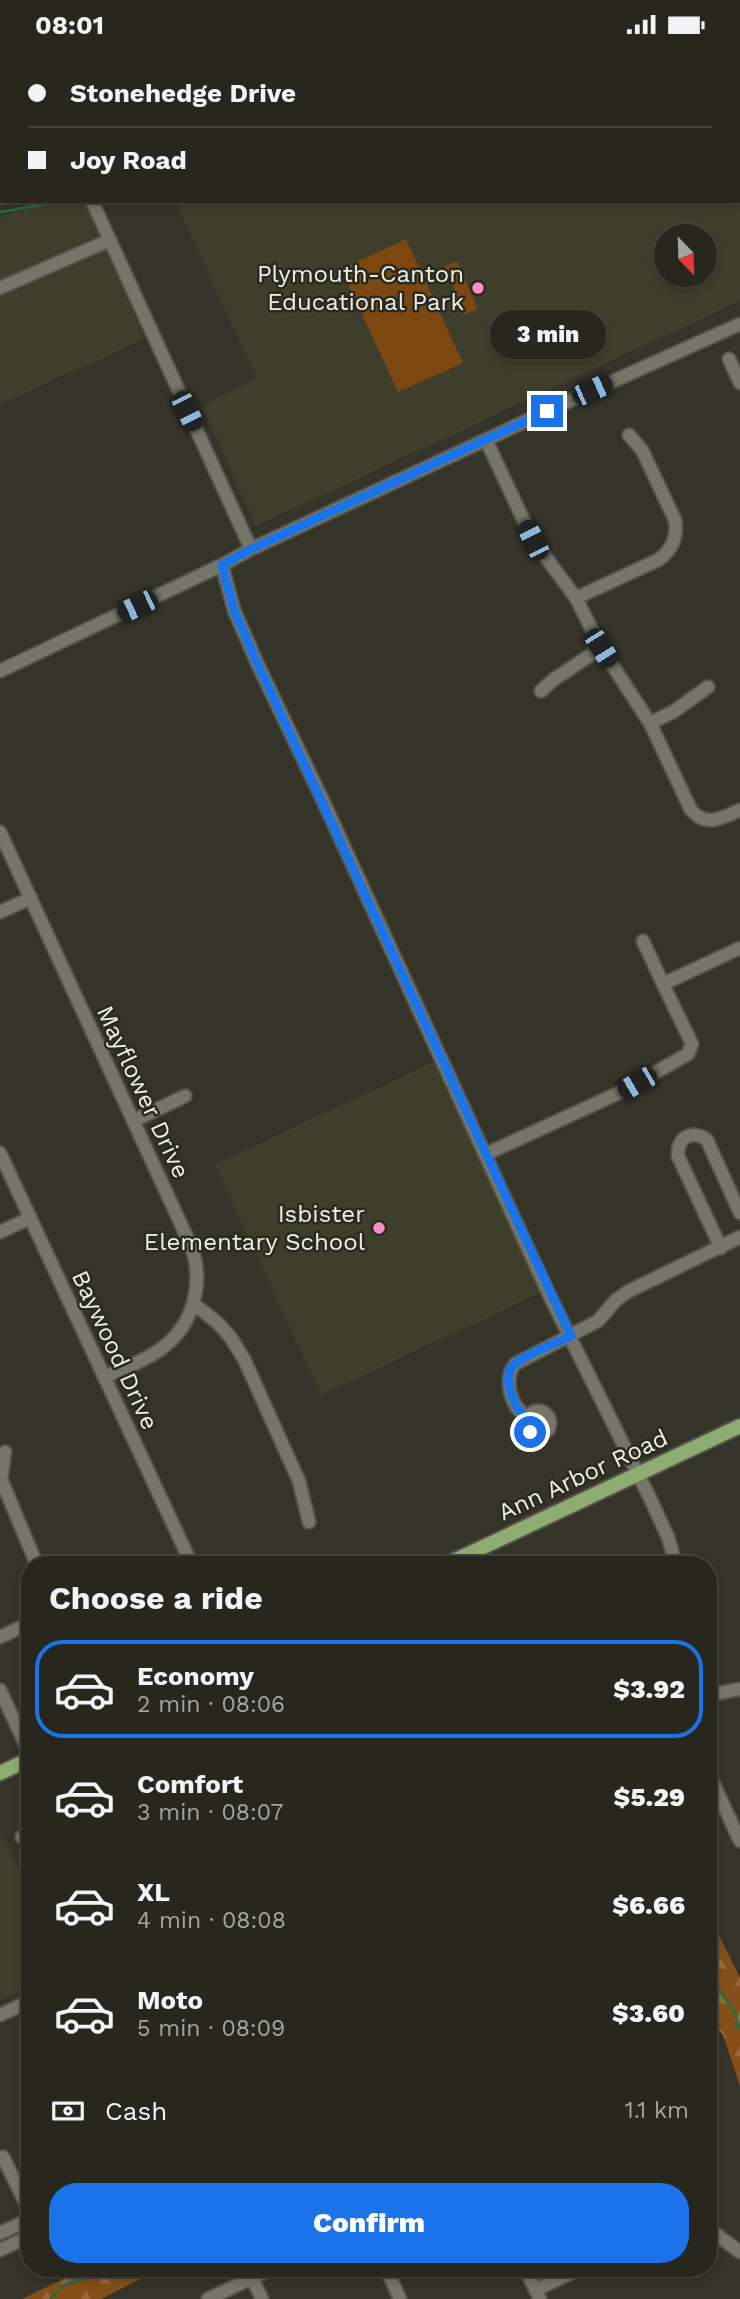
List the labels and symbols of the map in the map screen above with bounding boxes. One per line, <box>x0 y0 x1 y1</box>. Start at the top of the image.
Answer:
north arrow <box>654 224 718 287</box>
place label: Plymouth-Canton Educational Park <box>257 260 464 316</box>
marker: Plymouth-Canton Educational Park <box>470 280 486 296</box>
callout: 3 min <box>489 309 605 359</box>
car <box>569 372 616 408</box>
car <box>169 388 206 434</box>
route end <box>531 395 563 427</box>
car <box>515 517 552 563</box>
car <box>114 587 161 625</box>
car <box>581 625 622 671</box>
street label: Mayflower Drive <box>91 1001 195 1183</box>
car <box>614 1063 661 1103</box>
place label: Isbister Elementary School <box>144 1200 366 1256</box>
marker: Isbister Elementary School <box>371 1220 387 1236</box>
street label: Baywood Drive <box>66 1266 164 1434</box>
route start <box>514 1416 546 1448</box>
street label: Ann Arbor Road <box>494 1423 672 1527</box>

